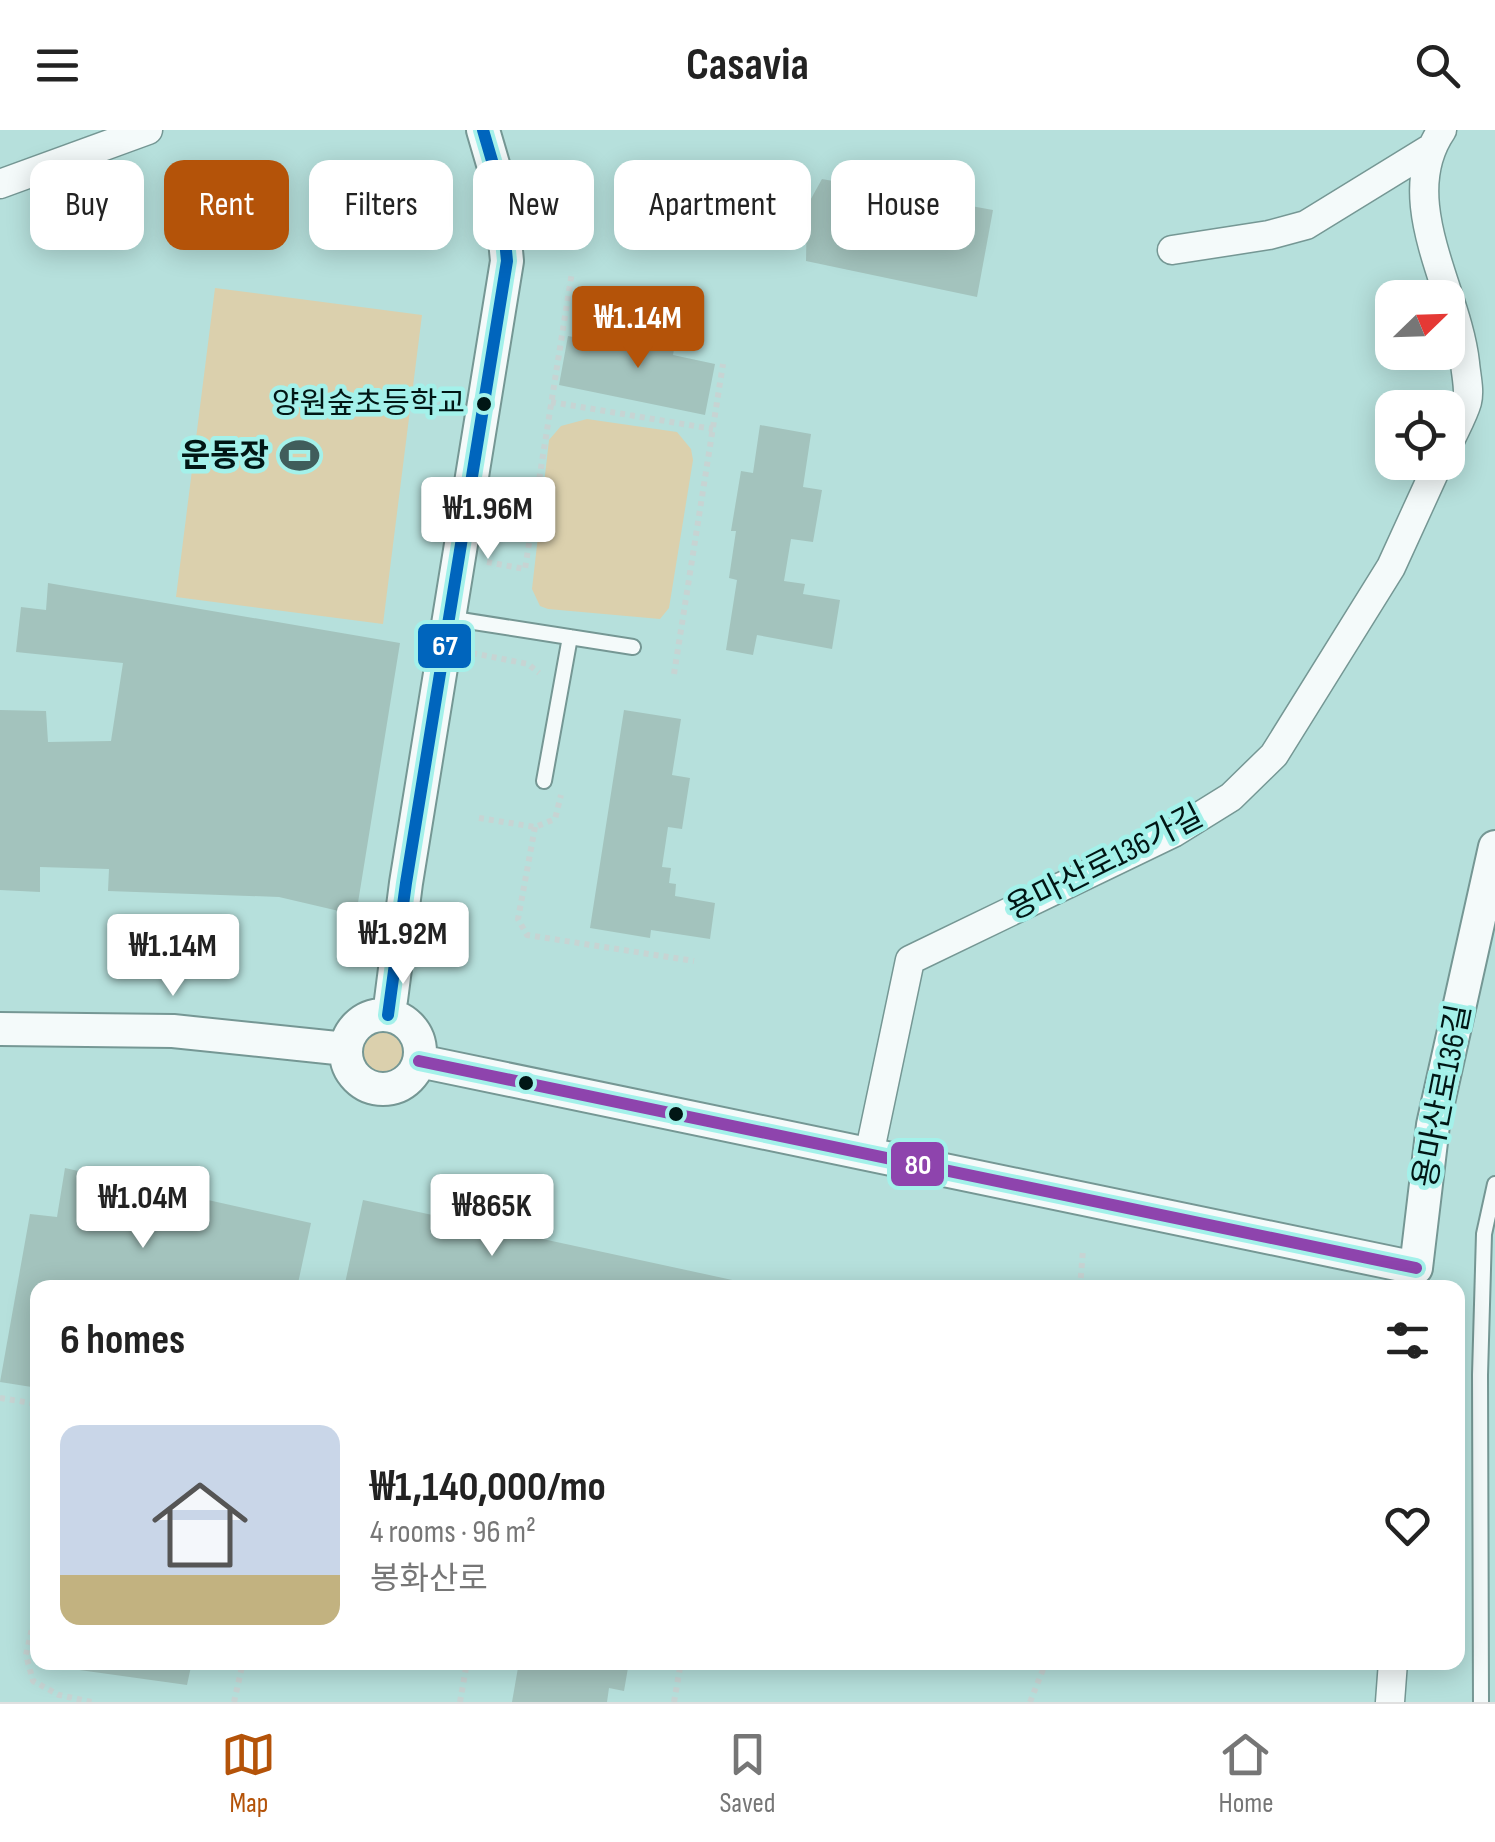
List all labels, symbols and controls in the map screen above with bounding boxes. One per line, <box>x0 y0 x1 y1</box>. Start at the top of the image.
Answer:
icon: menu <box>30 38 85 93</box>
text: Casavia <box>686 38 809 93</box>
icon: search <box>1410 38 1465 93</box>
chip: Buy <box>30 160 144 250</box>
chip: Rent <box>164 160 289 250</box>
chip: Filters <box>309 160 453 250</box>
chip: New <box>473 160 594 250</box>
chip: Apartment <box>614 160 811 250</box>
chip: House <box>831 160 975 250</box>
north arrow <box>1375 280 1465 370</box>
map controls <box>1375 280 1465 480</box>
pin: ₩1.14M <box>557 286 719 371</box>
text: ₩1.14M <box>594 299 682 338</box>
place label: 양원숲초등학교 <box>272 386 465 422</box>
button: locate <box>1375 390 1465 480</box>
marker: 양원숲초등학교 <box>474 394 494 414</box>
sports icon: 운동장 <box>278 435 320 477</box>
place label: 운동장 <box>181 437 269 476</box>
pin: ₩1.96M <box>407 477 569 562</box>
text: ₩1.96M <box>443 490 533 529</box>
line badge: 67 <box>416 622 473 670</box>
text: 67 <box>432 630 458 663</box>
street label: 용마산로136가길 <box>1000 797 1210 929</box>
pin: ₩1.92M <box>322 902 484 987</box>
pin: ₩1.14M <box>92 914 254 999</box>
text: ₩1.92M <box>359 915 447 954</box>
text: ₩1.14M <box>129 927 217 966</box>
street label: 용마산로136길 <box>1406 1001 1480 1191</box>
unlabelled marker <box>516 1073 536 1093</box>
unlabelled marker <box>666 1104 686 1124</box>
line badge: 80 <box>889 1140 946 1188</box>
text: 80 <box>905 1149 931 1182</box>
pin: ₩1.04M <box>62 1166 224 1251</box>
pin: ₩865K <box>422 1174 562 1259</box>
text: ₩1.04M <box>98 1179 188 1218</box>
text: ₩865K <box>453 1187 531 1226</box>
icon: filters <box>1380 1313 1435 1368</box>
text: 6 homes <box>60 1315 185 1366</box>
text: ₩1,140,000/mo <box>370 1462 606 1513</box>
icon: home <box>140 1465 260 1585</box>
icon: heart <box>1380 1498 1435 1553</box>
text: 4 rooms · 96 m² <box>370 1513 536 1552</box>
text: 봉화산로 <box>370 1560 488 1599</box>
tab: Map <box>221 1727 276 1820</box>
tab: Saved <box>719 1727 776 1820</box>
tab: Home <box>1218 1727 1274 1820</box>

